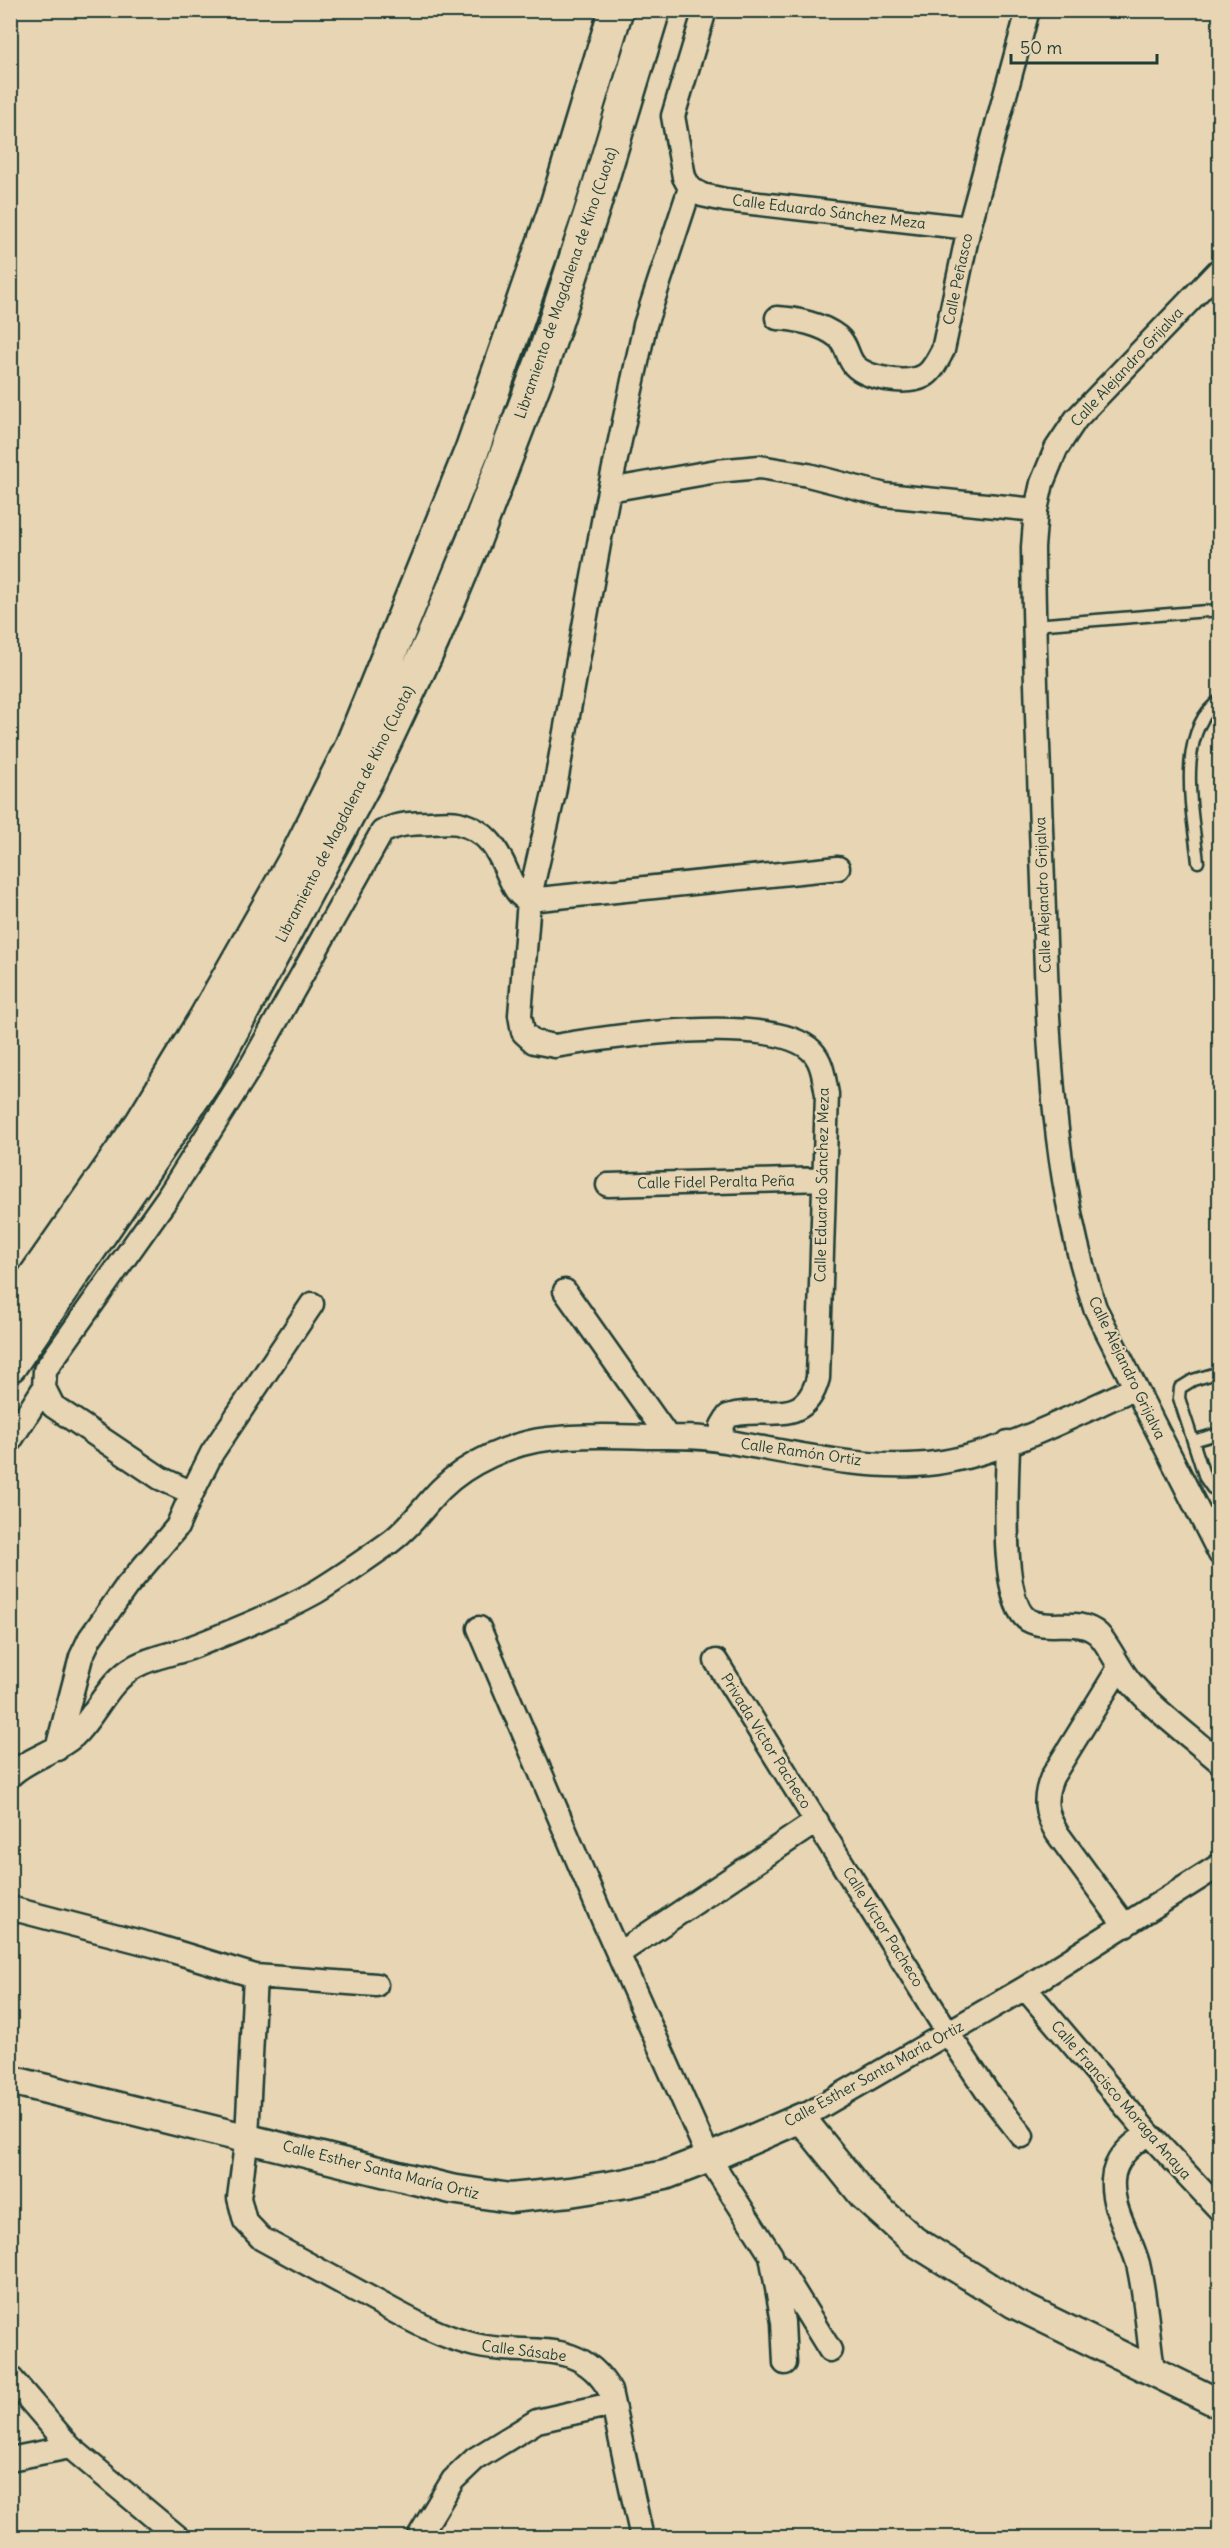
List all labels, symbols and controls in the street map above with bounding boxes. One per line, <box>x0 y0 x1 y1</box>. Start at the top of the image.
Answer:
scale bar <box>1011 27 1156 65</box>
text: 50 m <box>1020 36 1062 59</box>
street label: Libramiento de Magdalena de Kino (Cuota) <box>510 145 621 421</box>
street label: Calle Eduardo Sánchez Meza <box>731 190 927 233</box>
street label: Calle Peñasco <box>939 231 976 326</box>
street label: Calle Alejandro Grijalva <box>1066 303 1187 430</box>
street label: Libramiento de Magdalena de Kino (Cuota) <box>271 682 418 945</box>
street label: Calle Alejandro Grijalva <box>1030 816 1055 974</box>
street label: Calle Eduardo Sánchez Meza <box>810 1087 833 1282</box>
street label: Calle Fidel Peralta Peña <box>637 1171 795 1192</box>
street label: Calle Alejandro Grijalva <box>1085 1293 1170 1443</box>
street label: Calle Ramón Ortiz <box>739 1434 863 1469</box>
street label: Privada Víctor Pacheco <box>717 1669 816 1812</box>
street label: Calle Víctor Pacheco <box>839 1863 928 1990</box>
street label: Calle Esther Santa María Ortiz <box>781 2016 967 2131</box>
street label: Calle Francisco Moraga Anaya <box>1047 2016 1196 2183</box>
street label: Calle Esther Santa María Ortiz <box>281 2136 481 2203</box>
street label: Calle Sásabe <box>481 2336 568 2365</box>

